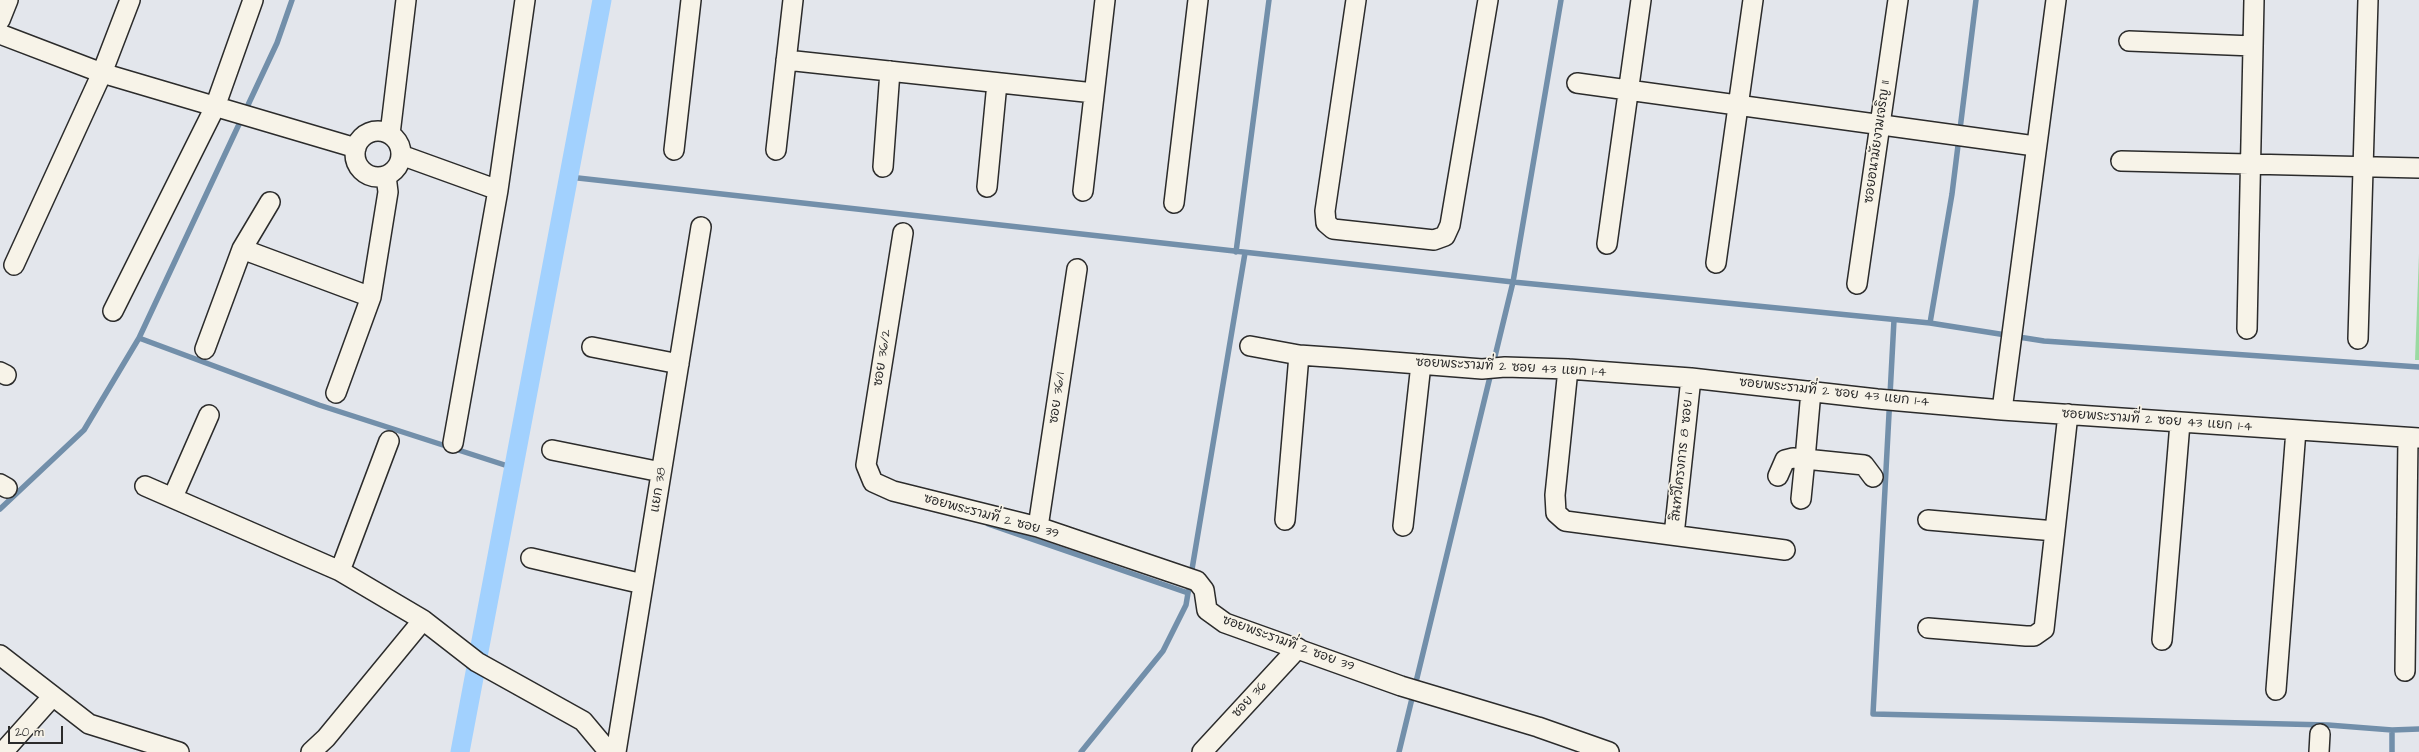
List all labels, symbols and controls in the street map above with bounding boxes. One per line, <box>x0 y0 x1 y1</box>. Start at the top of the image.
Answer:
street label: ซอยอนามัยงามเจริญ 11 <box>1862 80 1894 204</box>
street label: ซอย 36/2 <box>871 328 895 388</box>
street label: ซอยพระรามที่ 2 ซอย 43 แยก 1-4 <box>1415 355 1607 381</box>
street label: ซอย 36/1 <box>1047 371 1069 425</box>
street label: ซอยพระรามที่ 2 ซอย 43 แยก 1-4 <box>1738 375 1930 411</box>
street label: สินทวีโครงการ 8 ซอย 1 <box>1668 392 1698 522</box>
street label: ซอยพระรามที่ 2 ซอย 43 แยก 1-4 <box>2061 407 2253 435</box>
street label: แยก 38 <box>648 466 670 514</box>
street label: ซอยพระรามที่ 2 ซอย 39 <box>922 491 1060 543</box>
street label: ซอยพระรามที่ 2 ซอย 39 <box>1220 613 1356 675</box>
street label: ซอย 36 <box>1229 679 1271 721</box>
scale bar <box>10 718 65 744</box>
text: 20 m <box>15 724 44 741</box>

